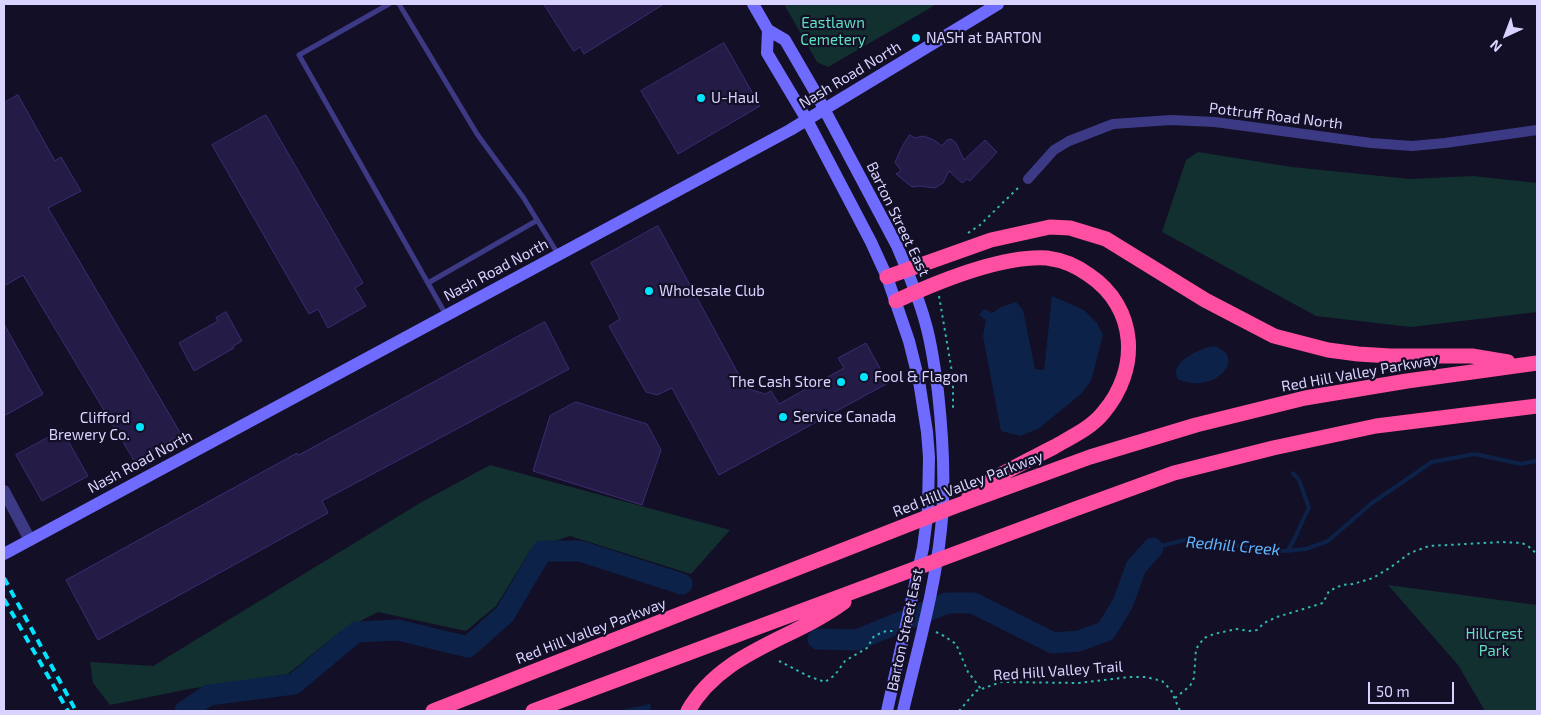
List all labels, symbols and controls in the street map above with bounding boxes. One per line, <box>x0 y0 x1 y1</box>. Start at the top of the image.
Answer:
north arrow <box>1481 10 1531 60</box>
park label: Eastlawn Cemetery <box>800 14 866 49</box>
place label: NASH at BARTON <box>926 29 1042 47</box>
marker: NASH at BARTON <box>910 32 922 44</box>
street label: Nash Road North <box>796 37 904 113</box>
text: N <box>1486 37 1505 56</box>
place label: U-Haul <box>711 89 759 107</box>
marker: U-Haul <box>695 92 707 104</box>
street label: Pottruff Road North <box>1208 99 1344 133</box>
street label: Barton Street East <box>863 159 933 279</box>
street label: Nash Road North <box>441 235 551 305</box>
place label: Wholesale Club <box>659 282 765 300</box>
marker: Wholesale Club <box>643 285 655 297</box>
street label: Red Hill Valley Parkway <box>1280 350 1440 396</box>
place label: Fool & Flagon <box>874 368 968 386</box>
marker: Fool & Flagon <box>858 371 870 383</box>
place label: The Cash Store <box>729 373 831 391</box>
marker: The Cash Store <box>835 376 847 388</box>
place label: Service Canada <box>793 408 896 426</box>
place label: Clifford Brewery Co. <box>49 409 130 444</box>
marker: Service Canada <box>777 411 789 423</box>
marker: Clifford Brewery Co. <box>134 421 146 433</box>
street label: Nash Road North <box>85 427 195 497</box>
street label: Red Hill Valley Parkway <box>890 447 1046 521</box>
water label: Redhill Creek <box>1185 532 1281 560</box>
street label: Barton Street East <box>883 567 927 693</box>
street label: Red Hill Valley Parkway <box>513 594 669 668</box>
park label: Hillcrest Park <box>1465 625 1523 660</box>
street label: Red Hill Valley Trail <box>992 657 1124 685</box>
scale bar <box>1371 672 1457 704</box>
text: 50 m <box>1376 682 1410 700</box>

